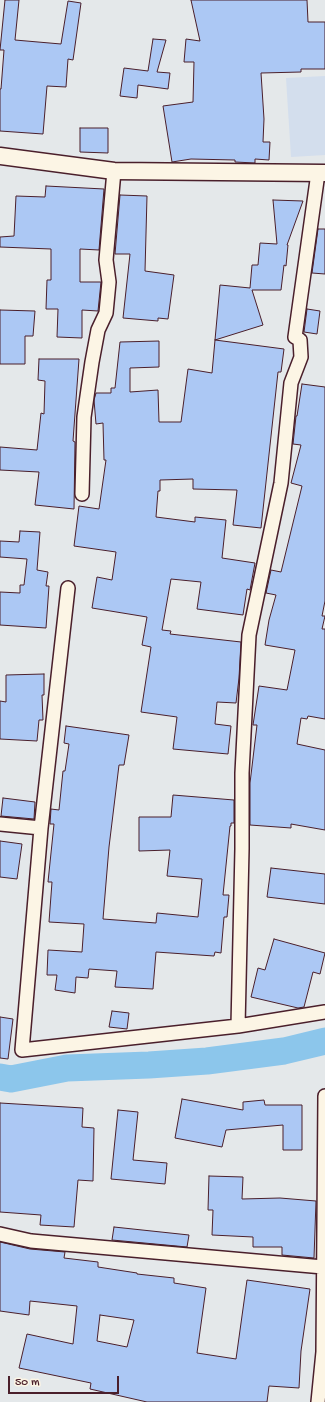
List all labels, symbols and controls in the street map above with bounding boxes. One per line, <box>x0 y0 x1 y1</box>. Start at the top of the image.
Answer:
scale bar <box>10 1368 121 1394</box>
text: 50 m <box>15 1376 40 1390</box>

